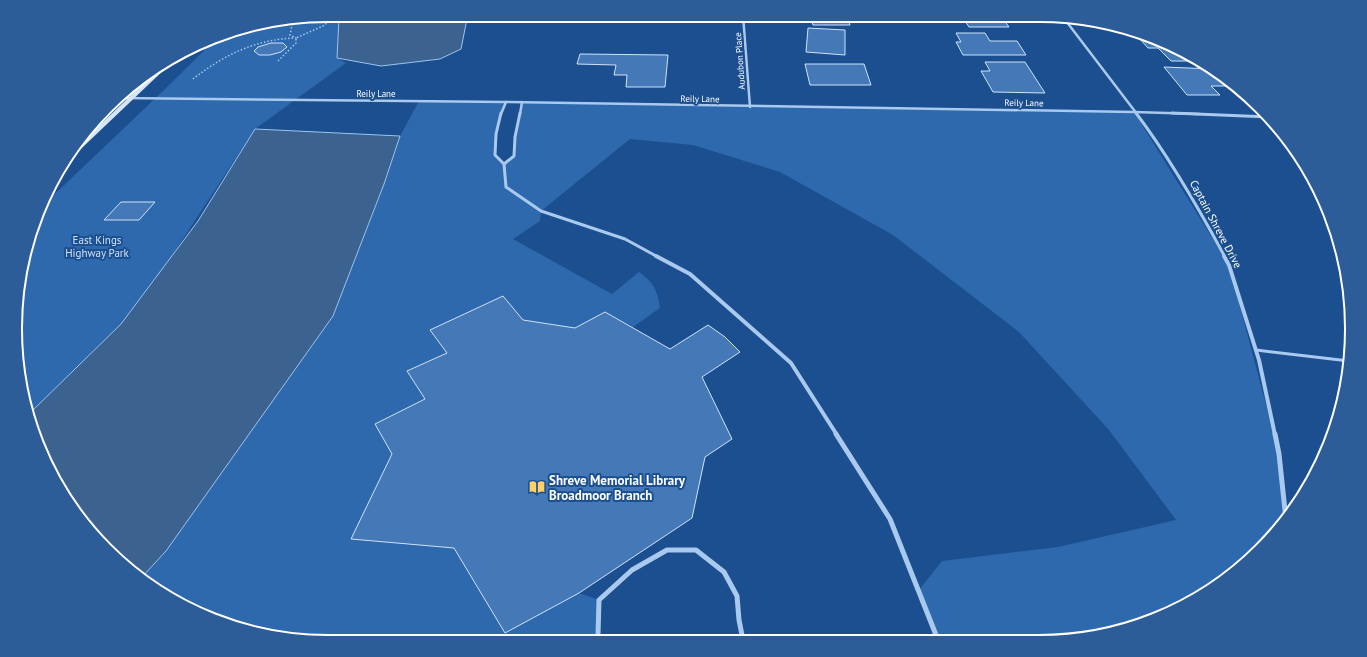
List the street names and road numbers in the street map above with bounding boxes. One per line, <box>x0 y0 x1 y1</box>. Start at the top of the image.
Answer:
street label: Audubon Place <box>732 32 747 90</box>
street label: Reily Lane <box>356 88 396 99</box>
street label: Reily Lane <box>680 93 720 104</box>
street label: Reily Lane <box>1004 97 1044 108</box>
street label: Captain Shreve Drive <box>1187 177 1245 271</box>

